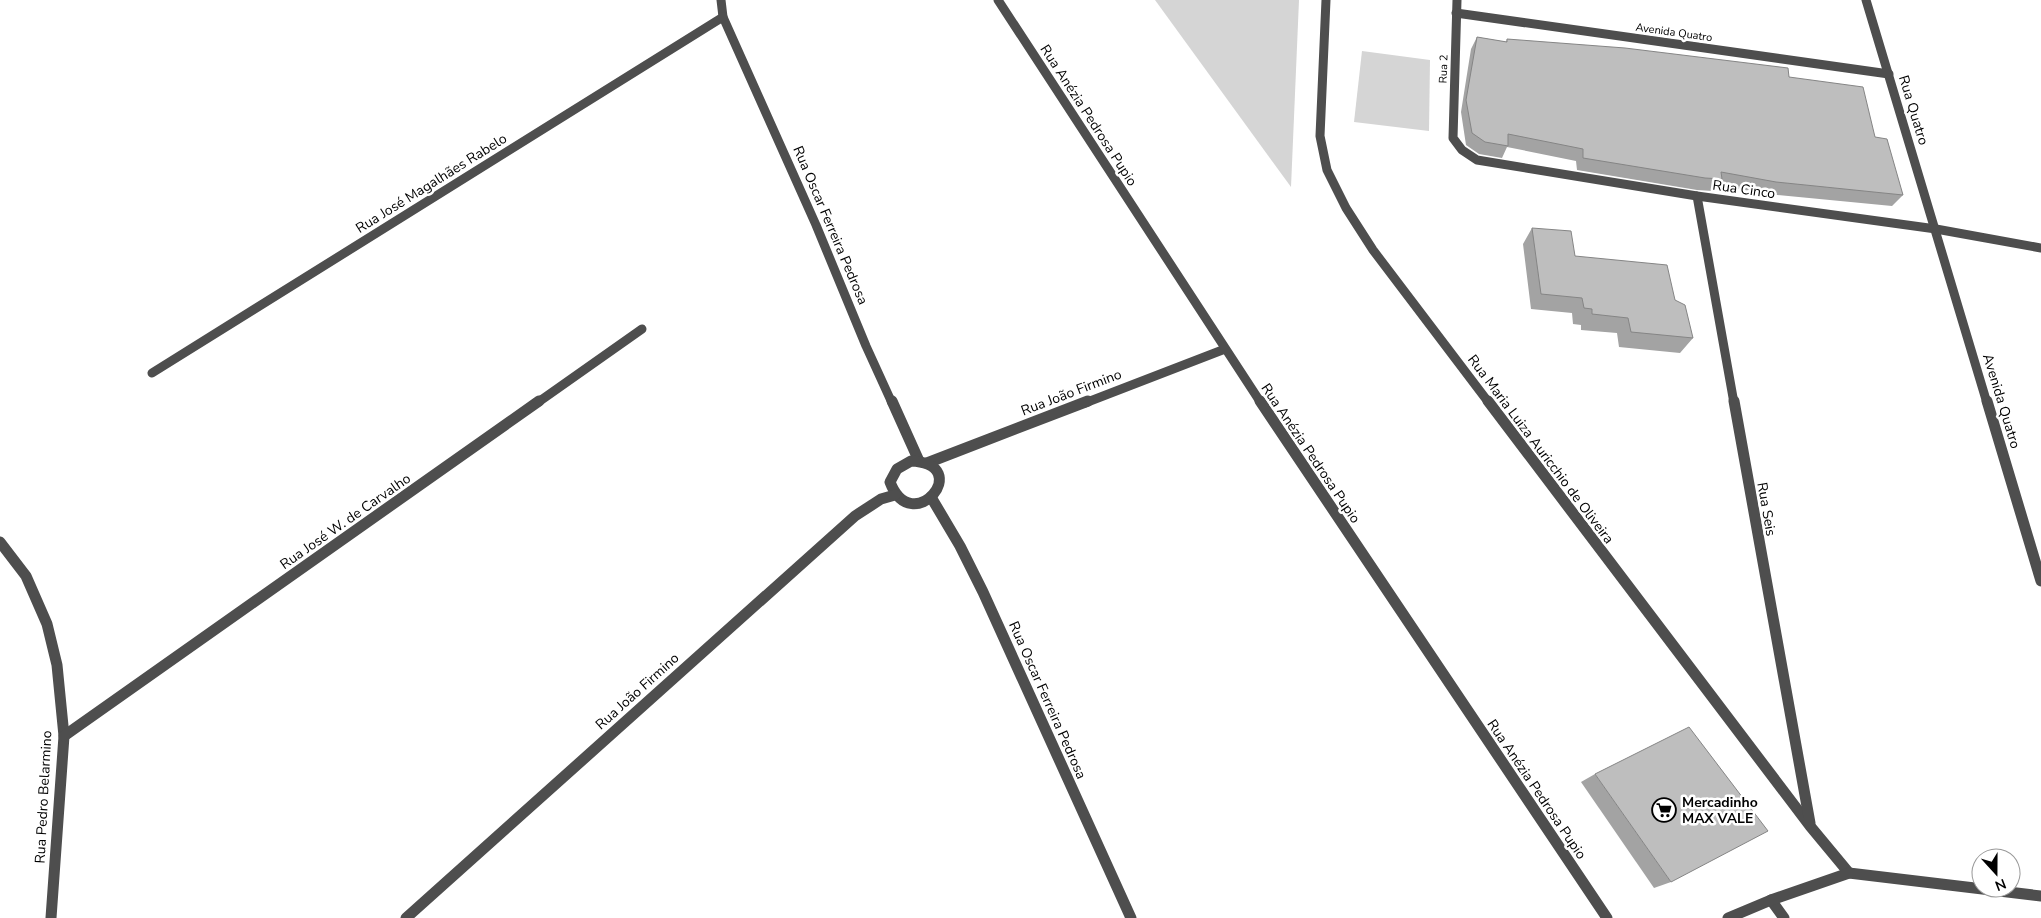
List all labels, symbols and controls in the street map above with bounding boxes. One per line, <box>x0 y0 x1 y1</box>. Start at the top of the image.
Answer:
street label: Avenida Quatro <box>1635 20 1713 45</box>
street label: Rua Anézia Pedrosa Pupio <box>1036 41 1142 190</box>
street label: Rua 2 <box>1436 54 1451 84</box>
street label: Rua Quatro <box>1894 73 1933 147</box>
street label: Rua José Magalhães Rabelo <box>352 129 511 238</box>
street label: Rua Oscar Ferreira Pedrosa <box>788 143 873 307</box>
street label: Rua Cinco <box>1711 176 1777 203</box>
street label: Rua Maria Luiza Auricchio de Oliveira <box>1463 351 1618 548</box>
street label: Avenida Quatro <box>1978 351 2025 451</box>
street label: Rua João Firmino <box>1018 364 1124 420</box>
street label: Rua Anézia Pedrosa Pupio <box>1257 380 1365 527</box>
street label: Rua José W. de Carvalho <box>276 469 415 574</box>
street label: Rua Seis <box>1752 481 1781 538</box>
street label: Rua Oscar Ferreira Pedrosa <box>1004 618 1091 782</box>
street label: Rua João Firmino <box>591 649 683 734</box>
street label: Rua Anézia Pedrosa Pupio <box>1483 716 1591 863</box>
street label: Rua Pedro Belarmino <box>31 730 56 864</box>
place label: Mercadinho MAX VALE <box>1682 793 1758 828</box>
supermarket icon: Mercadinho MAX VALE <box>1651 797 1677 823</box>
north arrow <box>1971 848 2021 898</box>
text: N <box>1992 874 2009 895</box>

